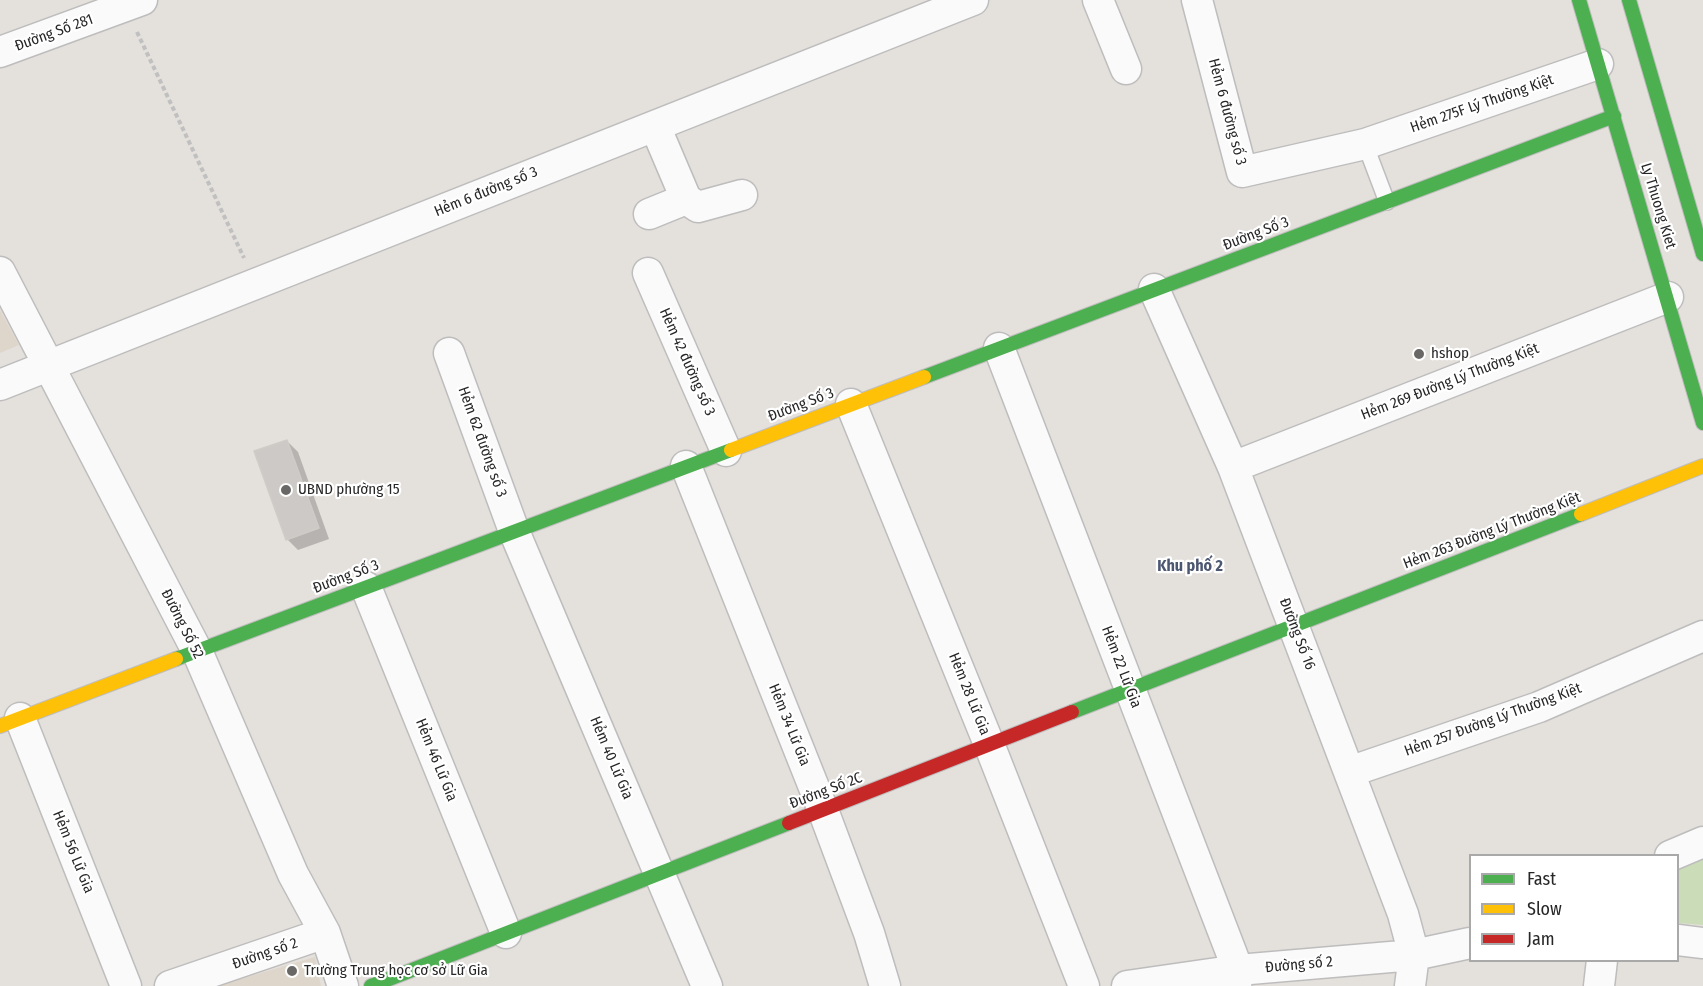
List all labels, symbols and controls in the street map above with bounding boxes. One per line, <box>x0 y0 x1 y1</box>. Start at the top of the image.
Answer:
street label: Đường Số 281 <box>12 11 96 55</box>
street label: Hẻm 6 đường số 3 <box>1204 57 1250 167</box>
street label: Hẻm 275F Lý Thường Kiệt <box>1408 71 1556 137</box>
street label: Ly Thuong Kiet <box>1636 161 1680 251</box>
street label: Hẻm 6 đường số 3 <box>432 163 540 221</box>
street label: Đường Số 3 <box>1221 213 1291 255</box>
street label: Hẻm 42 đường số 3 <box>655 305 719 419</box>
street label: Hẻm 269 Đường Lý Thường Kiệt <box>1359 340 1541 424</box>
place label: hshop <box>1431 345 1469 363</box>
marker: hshop <box>1412 347 1426 361</box>
street label: Hẻm 62 đường số 3 <box>454 384 510 500</box>
street label: Đường Số 3 <box>766 384 836 426</box>
place label: UBND phường 15 <box>298 481 400 499</box>
marker: UBND phường 15 <box>279 483 293 497</box>
street label: Hẻm 263 Đường Lý Thường Kiệt <box>1401 489 1583 573</box>
street label: Đường Số 3 <box>311 556 381 598</box>
district label: Khu phố 2 <box>1157 557 1223 577</box>
street label: Đường Số 52 <box>157 586 207 662</box>
street label: Đường Số 16 <box>1275 595 1319 673</box>
street label: Hẻm 22 Lữ Gia <box>1097 624 1145 710</box>
street label: Hẻm 28 Lữ Gia <box>944 650 994 738</box>
street label: Hẻm 257 Đường Lý Thường Kiệt <box>1402 680 1584 760</box>
street label: Hẻm 34 Lữ Gia <box>764 681 814 769</box>
street label: Hẻm 40 Lữ Gia <box>586 714 636 802</box>
street label: Hẻm 46 Lữ Gia <box>411 716 461 804</box>
street label: Đường Số 2C <box>787 769 865 813</box>
street label: Hẻm 56 Lữ Gia <box>48 808 98 896</box>
legend <box>1469 854 1679 962</box>
text: Fast <box>1527 868 1556 890</box>
text: Slow <box>1527 898 1562 920</box>
text: Jam <box>1527 928 1555 950</box>
street label: Đường số 2 <box>230 934 300 974</box>
street label: Đường số 2 <box>1264 953 1334 977</box>
place label: Trường Trung học cơ sở Lữ Gia <box>304 962 488 980</box>
marker: Trường Trung học cơ sở Lữ Gia <box>285 964 299 978</box>

